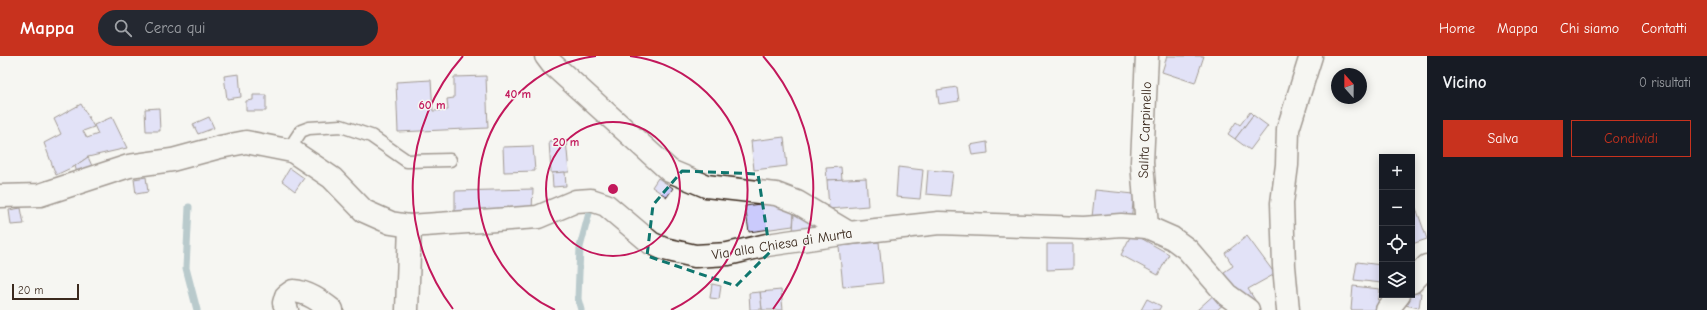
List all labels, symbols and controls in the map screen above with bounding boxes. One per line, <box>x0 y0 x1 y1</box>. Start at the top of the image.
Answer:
search box <box>98 10 378 46</box>
text: Mappa <box>20 17 74 39</box>
icon: search <box>112 17 134 39</box>
text: Cerca qui <box>144 19 205 37</box>
text: Home <box>1439 20 1475 37</box>
text: Mappa <box>1497 20 1538 37</box>
text: Chi siamo <box>1560 20 1619 37</box>
text: Contatti <box>1641 20 1687 37</box>
north arrow <box>1331 68 1367 104</box>
text: Vicino <box>1443 73 1486 92</box>
text: 0 risultati <box>1639 75 1691 90</box>
street label: Salita Carpinello <box>1135 81 1155 179</box>
text: 40 m <box>505 87 531 101</box>
text: 60 m <box>419 98 445 112</box>
button: Salva <box>1443 120 1563 157</box>
button: Condividi <box>1571 120 1691 157</box>
text: 20 m <box>553 135 579 149</box>
map controls <box>1379 154 1415 298</box>
button: + <box>1379 154 1415 190</box>
centre of rings <box>606 182 620 196</box>
button: − <box>1379 190 1415 226</box>
street label: Via alla Chiesa di Murta <box>710 224 854 264</box>
button: locate <box>1379 226 1415 262</box>
button: layers <box>1379 262 1415 298</box>
scale bar <box>12 282 79 301</box>
text: 20 m <box>18 284 43 297</box>

